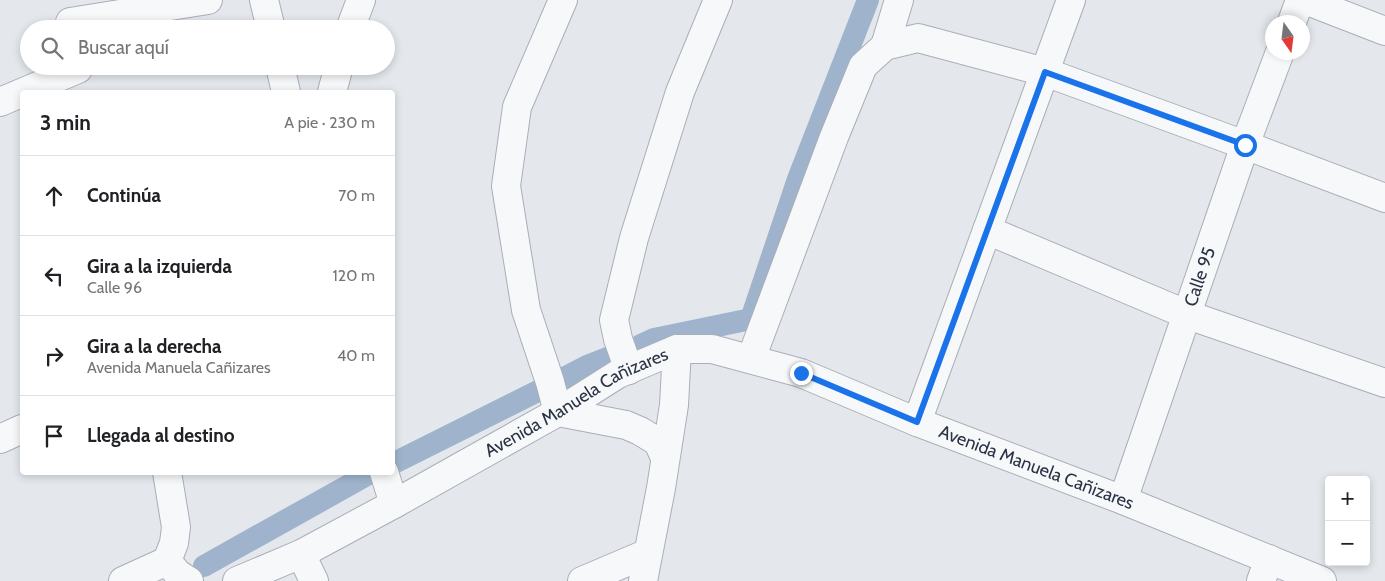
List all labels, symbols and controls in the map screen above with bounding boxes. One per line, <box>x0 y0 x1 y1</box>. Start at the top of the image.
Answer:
north arrow <box>1265 15 1310 60</box>
search box <box>20 20 395 75</box>
icon: search <box>38 34 66 62</box>
text: Buscar aquí <box>78 36 169 59</box>
text: 3 min <box>40 110 91 135</box>
text: A pie · 230 m <box>284 113 375 132</box>
route start <box>1234 134 1257 157</box>
icon: ahead <box>40 182 68 210</box>
text: Continúa <box>87 184 161 207</box>
text: 70 m <box>338 186 375 205</box>
street label: Calle 95 <box>1179 244 1220 309</box>
text: Gira a la izquierda <box>87 255 232 278</box>
icon: left <box>40 262 68 290</box>
text: 120 m <box>333 266 375 285</box>
text: Calle 96 <box>87 278 142 297</box>
text: Gira a la derecha <box>87 335 222 358</box>
icon: right <box>40 342 68 370</box>
street label: Avenida Manuela Cañizares <box>481 343 671 462</box>
text: 40 m <box>337 346 375 365</box>
text: Avenida Manuela Cañizares <box>87 358 271 377</box>
route end <box>790 362 813 385</box>
street label: Avenida Manuela Cañizares <box>936 420 1137 514</box>
icon: arrive <box>40 422 68 450</box>
text: Llegada al destino <box>87 424 234 447</box>
map controls <box>1325 476 1370 566</box>
button: + <box>1325 476 1370 521</box>
button: − <box>1325 521 1370 566</box>

